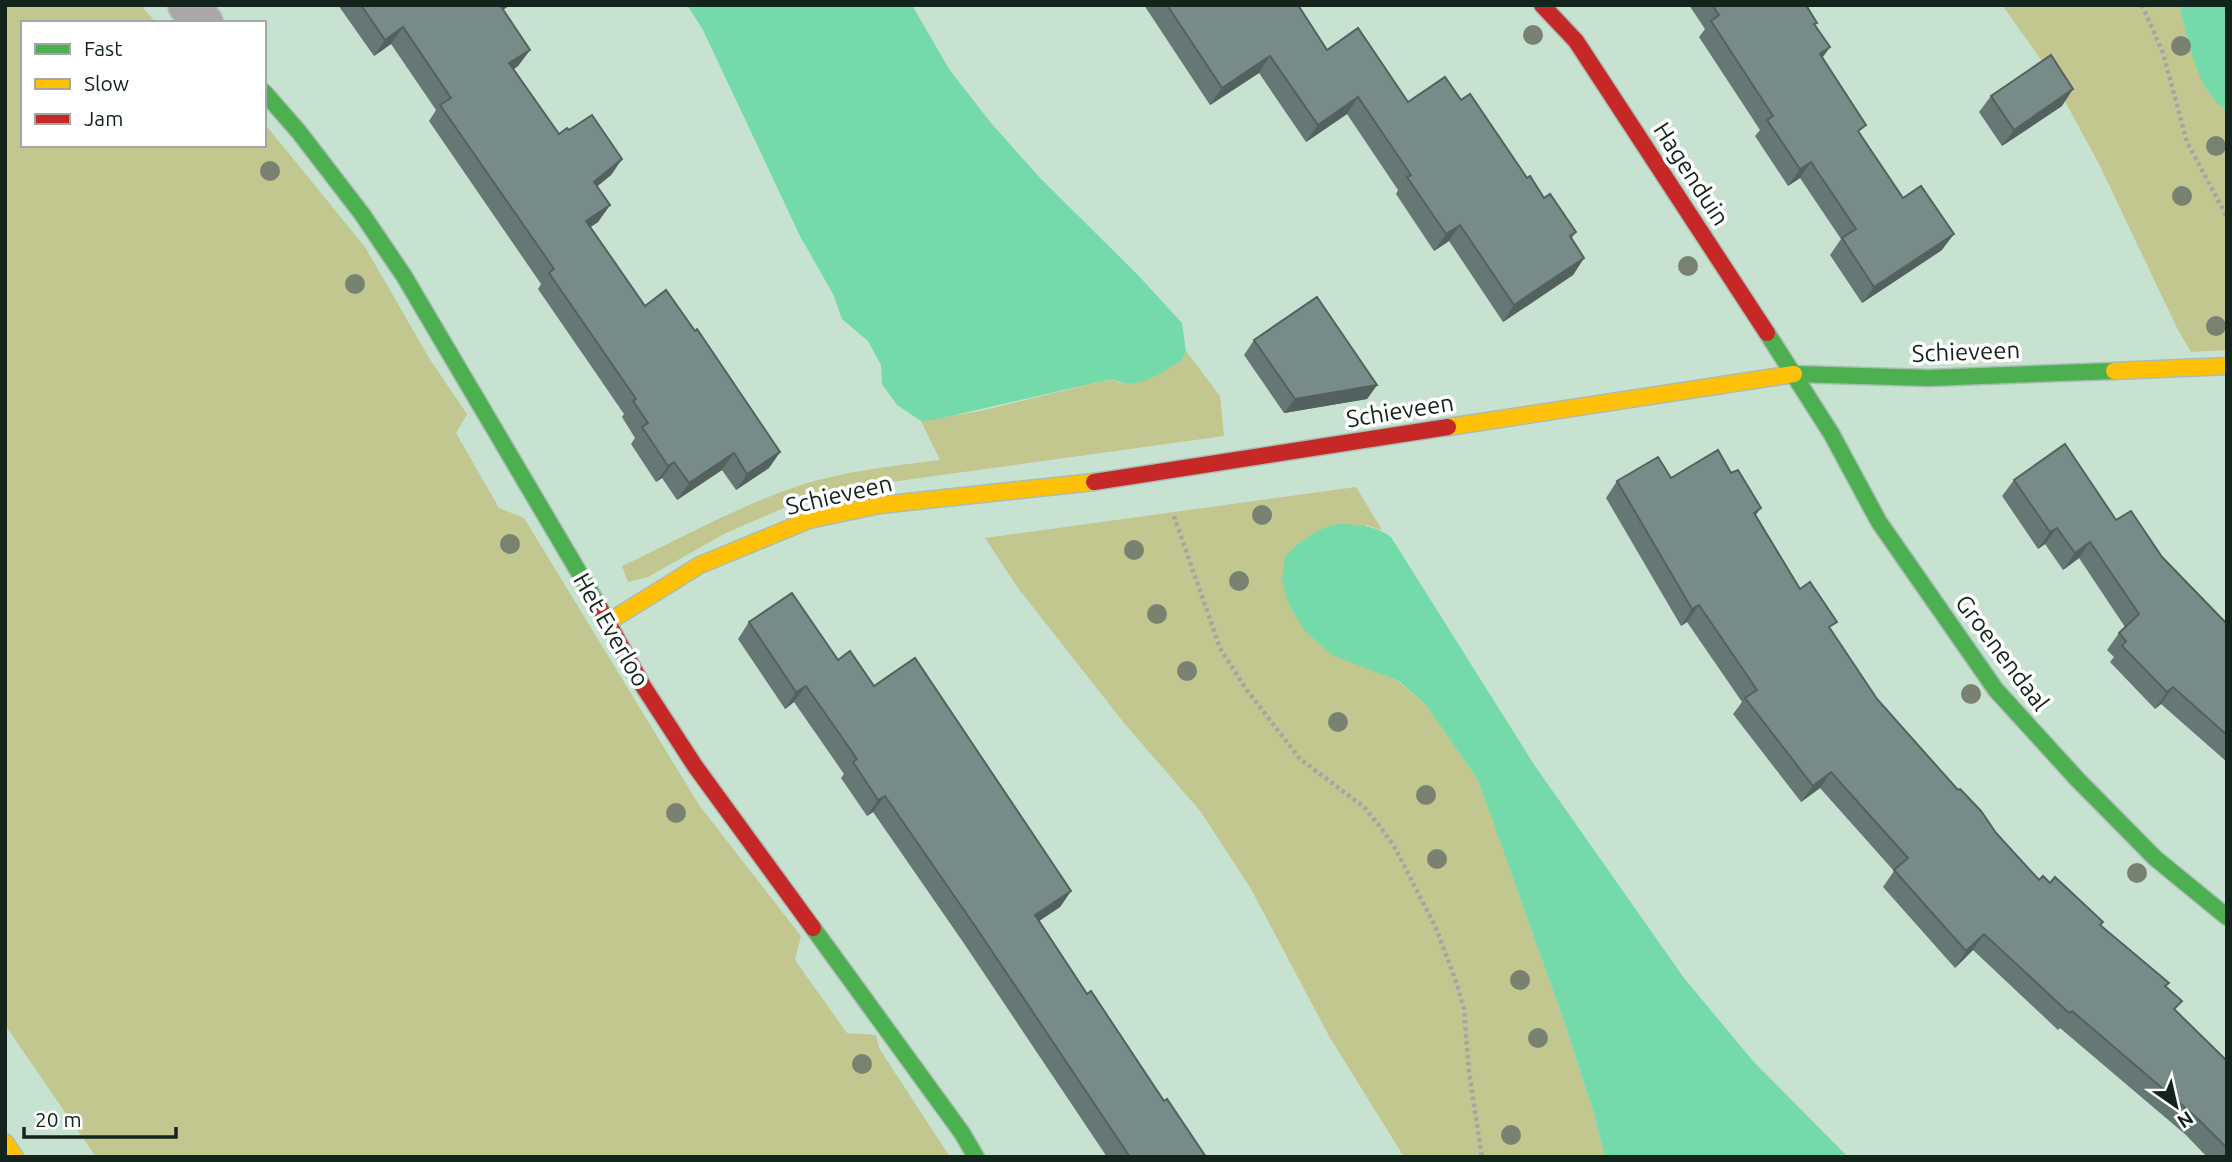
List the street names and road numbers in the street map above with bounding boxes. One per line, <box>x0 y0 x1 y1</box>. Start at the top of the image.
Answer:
street label: Hagenduin <box>1648 117 1735 230</box>
street label: Schieveen <box>1911 336 2021 367</box>
street label: Schieveen <box>1344 389 1456 432</box>
street label: Schieveen <box>783 469 895 520</box>
street label: Het Everloo <box>568 568 655 691</box>
street label: Groenendaal <box>1950 589 2055 716</box>

